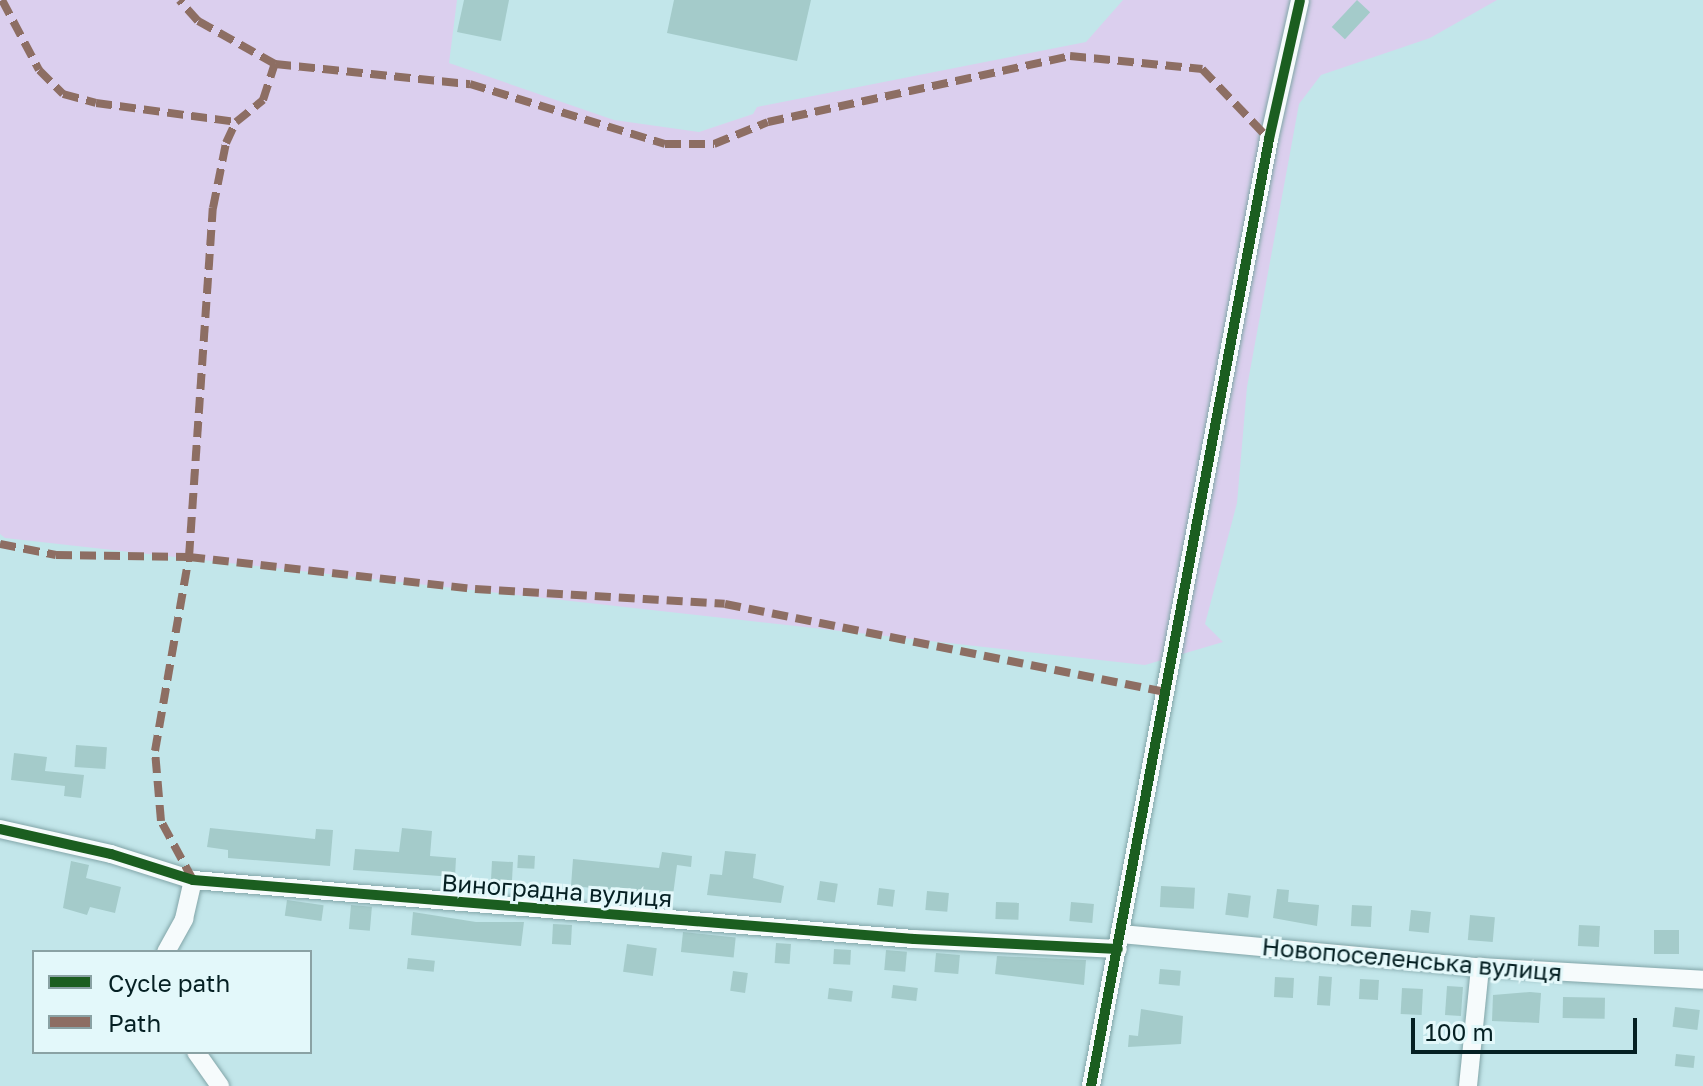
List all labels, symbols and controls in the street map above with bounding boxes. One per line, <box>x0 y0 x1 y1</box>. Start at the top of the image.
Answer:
street label: Виноградна вулиця <box>441 868 673 912</box>
street label: Новопоселенська вулиця <box>1261 932 1563 986</box>
legend <box>32 950 312 1054</box>
text: Cycle path <box>108 968 230 997</box>
scale bar <box>1415 1002 1641 1052</box>
text: Path <box>108 1008 161 1037</box>
text: 100 m <box>1425 1017 1494 1046</box>

